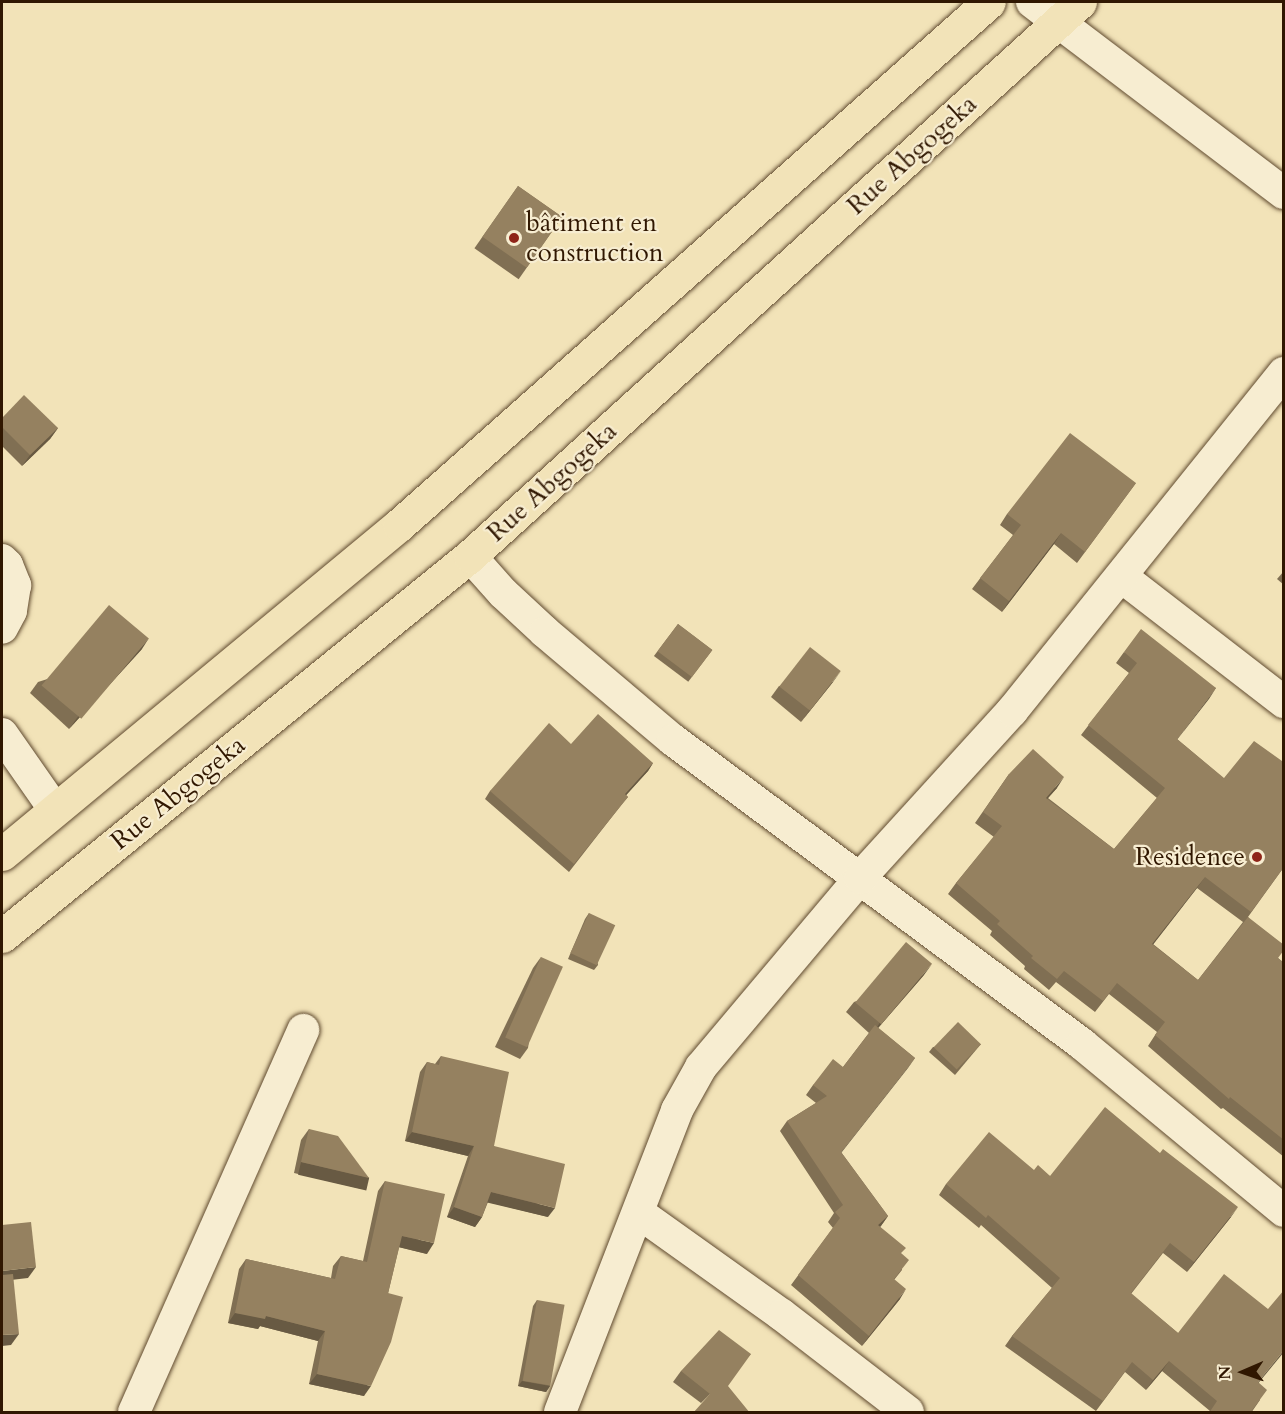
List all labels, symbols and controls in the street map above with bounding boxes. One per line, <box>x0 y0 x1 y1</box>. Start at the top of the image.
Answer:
street label: Rue Abgogeka <box>841 89 983 221</box>
place label: bâtiment en construction <box>526 207 664 268</box>
marker: bâtiment en construction <box>507 231 521 245</box>
street label: Rue Abgogeka <box>481 416 623 548</box>
street label: Rue Abgogeka <box>105 729 251 857</box>
place label: Residence <box>1135 841 1245 873</box>
marker: Residence <box>1250 850 1264 864</box>
north arrow <box>1213 1342 1273 1402</box>
text: N <box>1214 1365 1236 1380</box>

